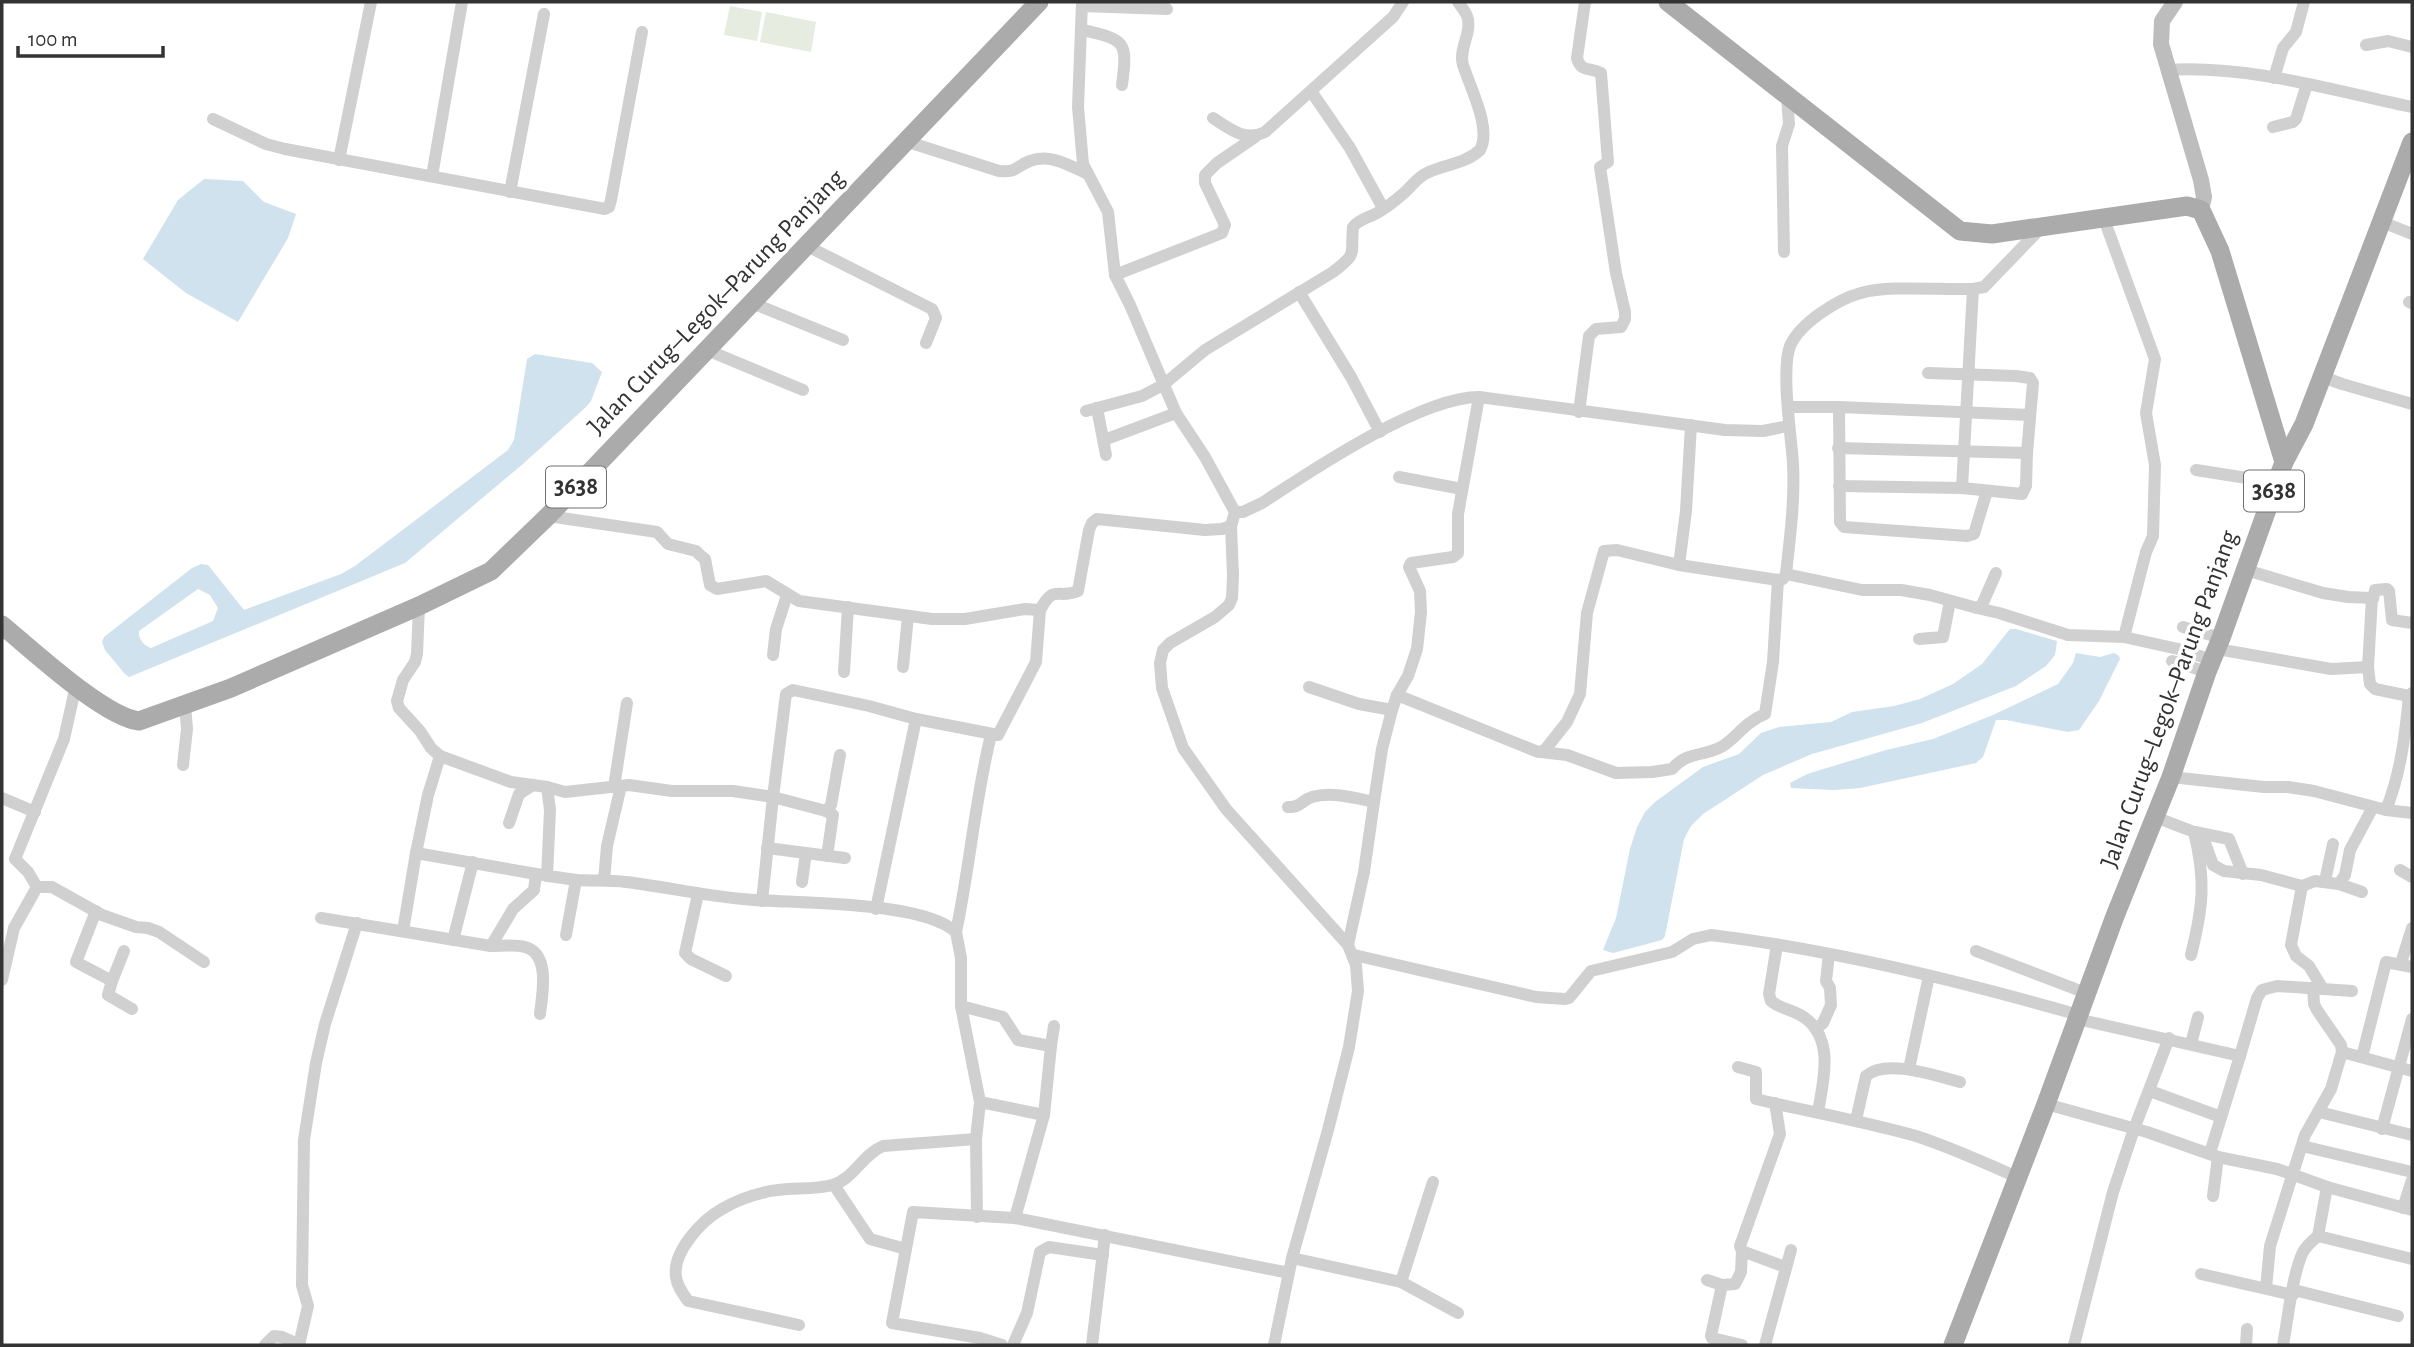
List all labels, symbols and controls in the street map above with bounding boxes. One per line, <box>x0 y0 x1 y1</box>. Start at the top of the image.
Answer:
scale bar <box>18 14 163 58</box>
text: 100 m <box>28 29 78 50</box>
street label: Jalan Curug–Legok–Parung Panjang <box>583 164 850 439</box>
road number: 3638 <box>546 466 606 508</box>
road number: 3638 <box>2244 470 2304 512</box>
street label: Jalan Curug–Legok–Parung Panjang <box>2096 527 2242 871</box>

